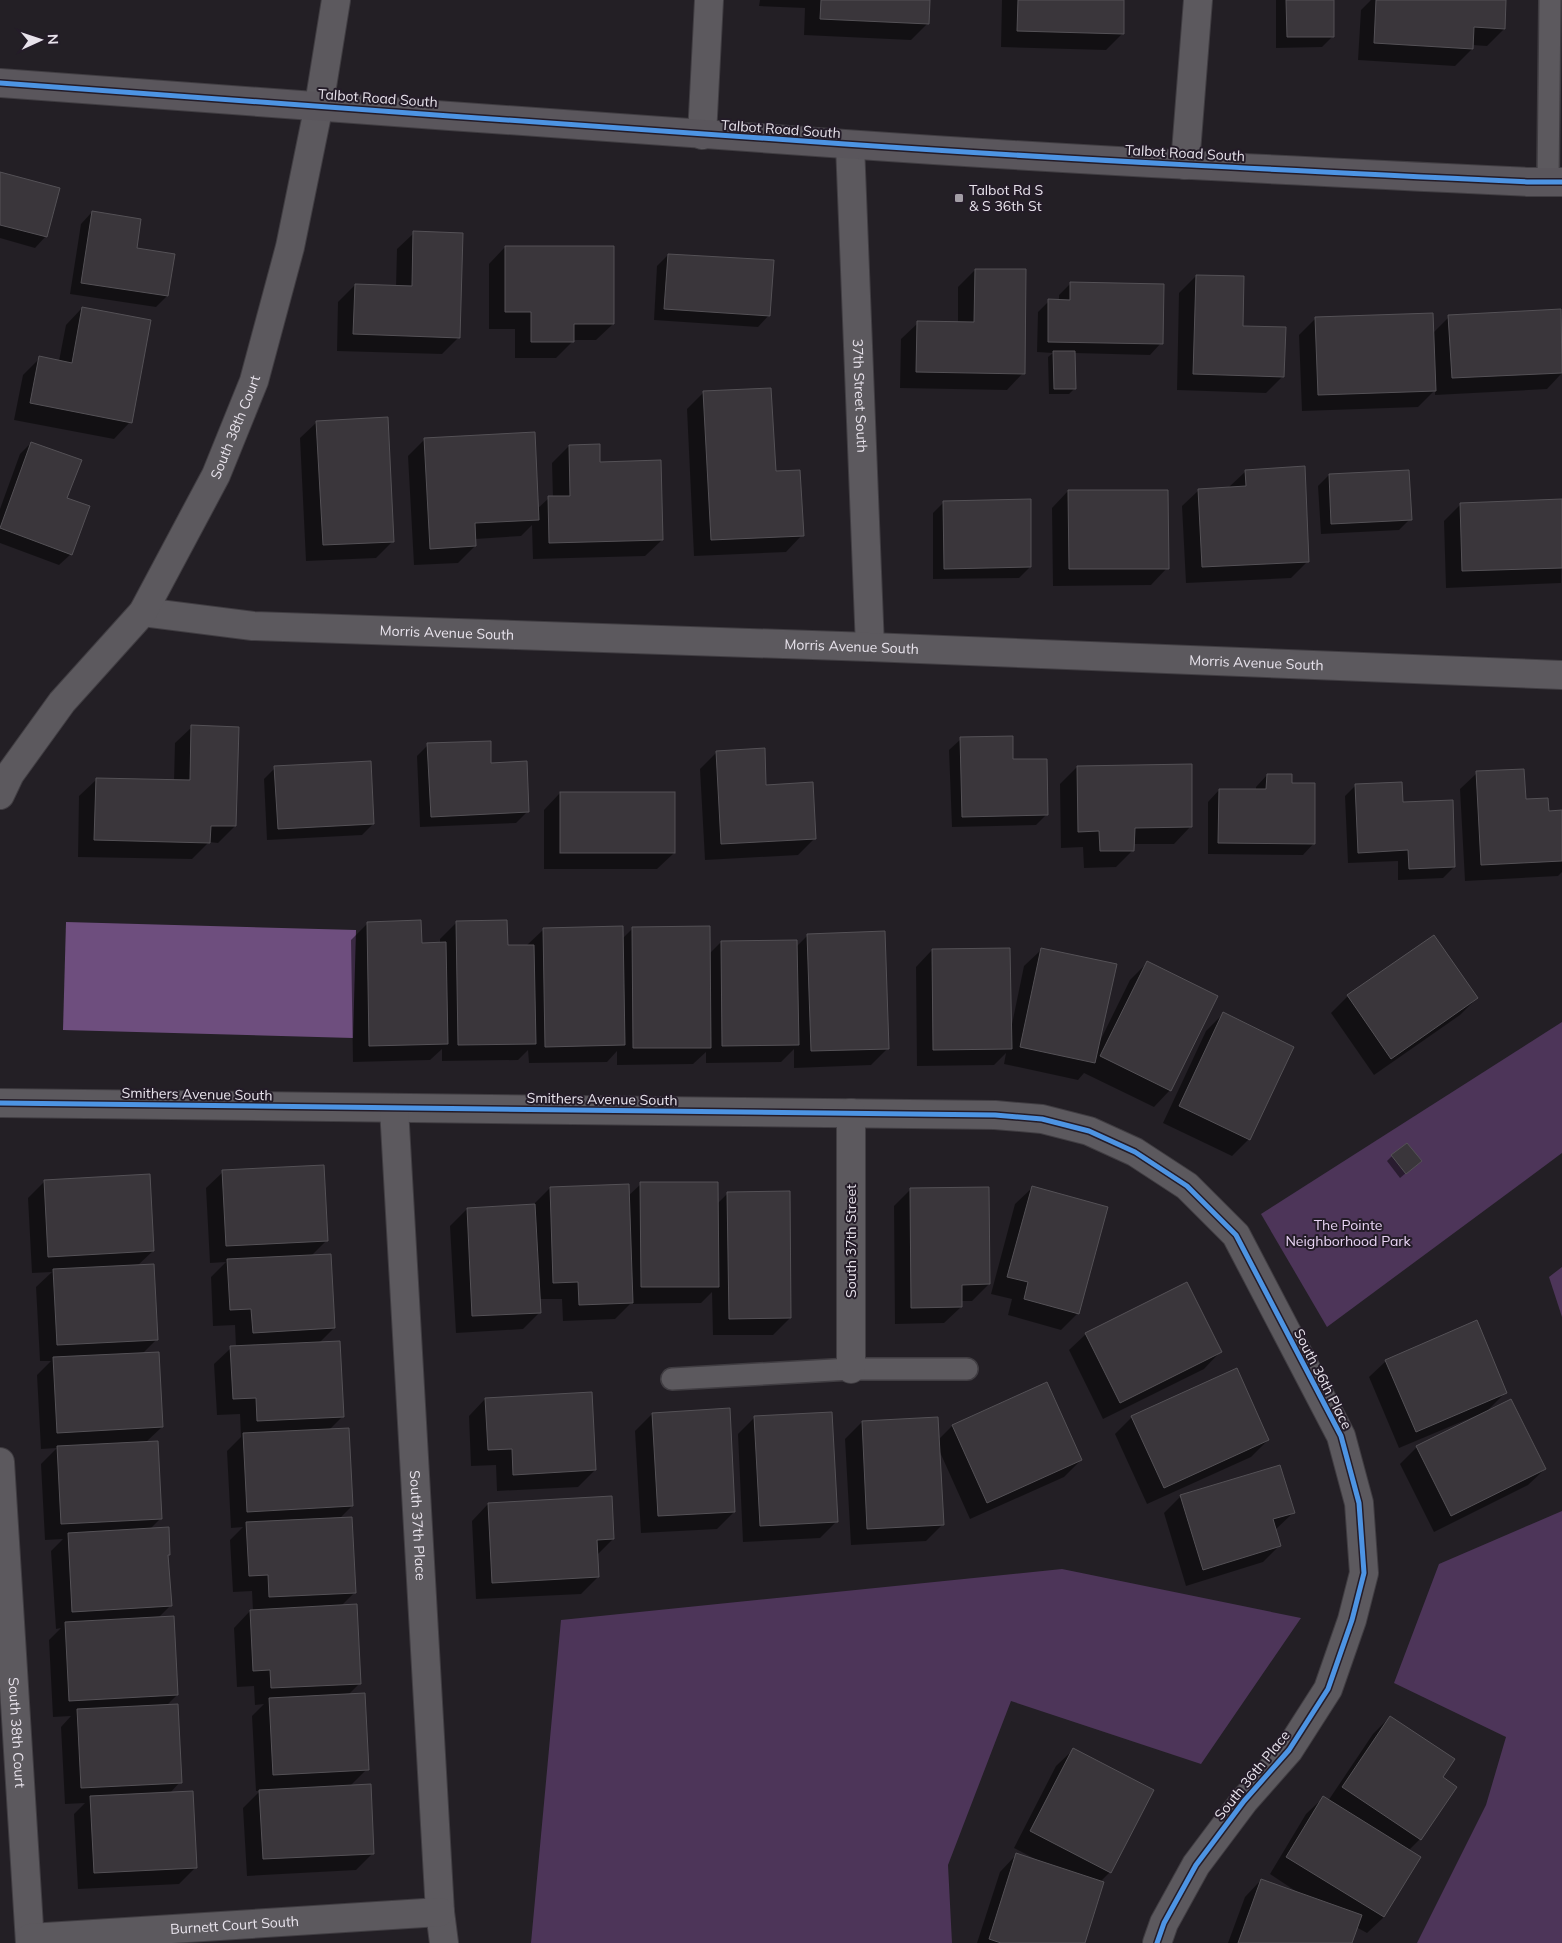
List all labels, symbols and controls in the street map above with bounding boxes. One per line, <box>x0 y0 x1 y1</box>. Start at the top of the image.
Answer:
north arrow <box>15 15 65 65</box>
text: N <box>44 34 62 45</box>
street label: Talbot Road South <box>318 85 438 111</box>
street label: Talbot Road South <box>721 116 841 142</box>
street label: Talbot Road South <box>1125 141 1245 165</box>
place label: Talbot Rd S & S 36th St <box>969 181 1044 215</box>
marker: Talbot Rd S & S 36th St <box>953 192 965 204</box>
street label: 37th Street South <box>849 339 871 453</box>
street label: South 38th Court <box>206 373 264 482</box>
street label: Morris Avenue South <box>379 621 515 644</box>
street label: Morris Avenue South <box>784 635 919 658</box>
street label: Morris Avenue South <box>1189 651 1324 674</box>
street label: Smithers Avenue South <box>121 1084 273 1104</box>
street label: Smithers Avenue South <box>526 1089 678 1109</box>
street label: South 37th Street <box>842 1184 860 1298</box>
park label: The Pointe Neighborhood Park <box>1285 1216 1411 1250</box>
street label: South 36th Place <box>1290 1326 1356 1432</box>
street label: South 37th Place <box>406 1470 430 1581</box>
street label: South 38th Court <box>4 1677 29 1788</box>
street label: South 36th Place <box>1210 1726 1294 1824</box>
street label: Burnett Court South <box>170 1912 300 1938</box>

